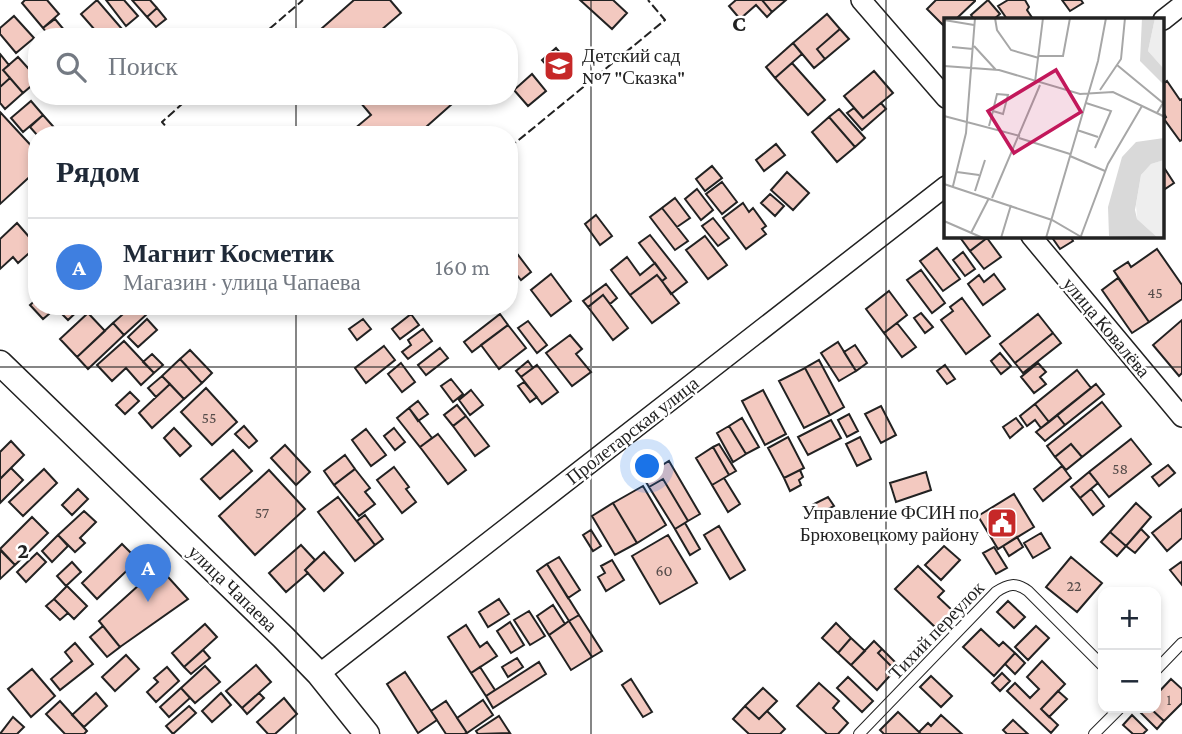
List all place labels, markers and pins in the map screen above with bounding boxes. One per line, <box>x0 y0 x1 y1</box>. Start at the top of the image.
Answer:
place label: Детский сад №7 "Сказка" <box>582 45 685 88</box>
school or university icon: Детский сад №7 "Сказка" <box>542 49 576 83</box>
place label: Управление ФСИН по Брюховецкому району <box>800 502 979 545</box>
public building icon: Управление ФСИН по Брюховецкому району <box>985 506 1019 540</box>
pin: A <box>125 544 171 602</box>

